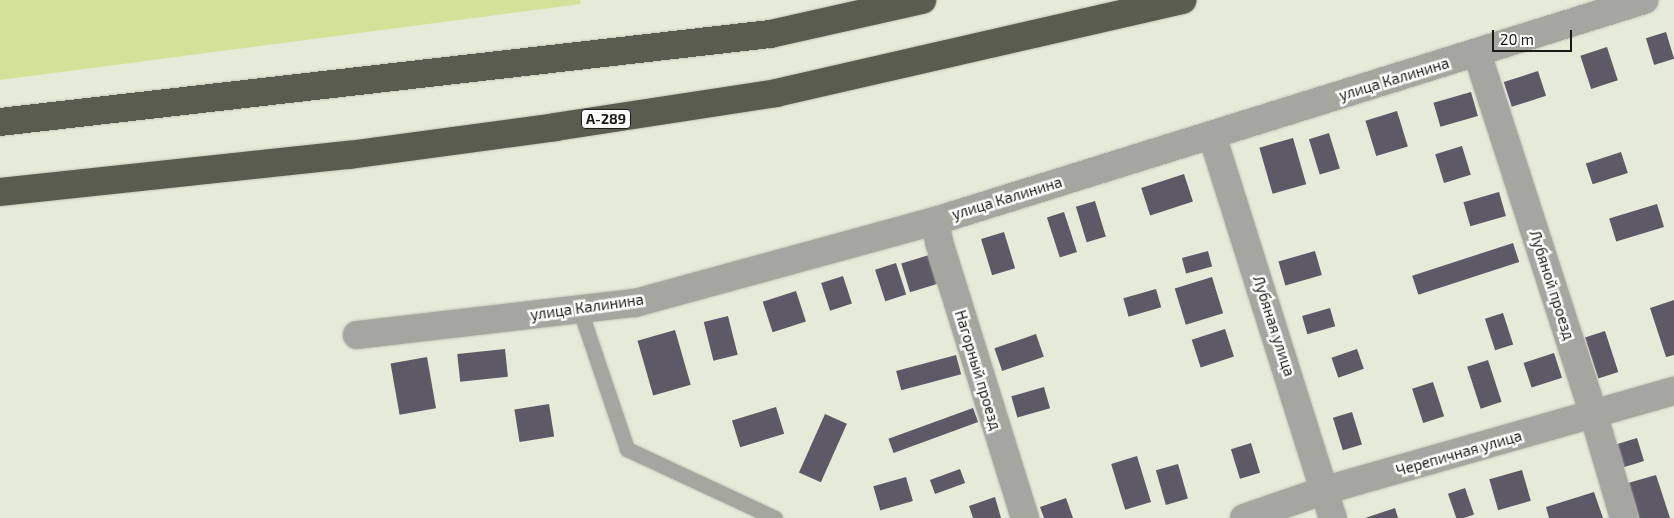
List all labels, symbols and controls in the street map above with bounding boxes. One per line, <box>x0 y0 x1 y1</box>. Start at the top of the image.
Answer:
scale bar <box>1494 20 1574 52</box>
text: 20 m <box>1500 30 1534 48</box>
street label: улица Калинина <box>1337 54 1451 104</box>
road number: А-289 <box>580 108 632 130</box>
street label: улица Калинина <box>950 173 1064 223</box>
street label: Лубяной проезд <box>1526 228 1578 342</box>
street label: Лубяная улица <box>1249 273 1299 379</box>
street label: улица Калинина <box>529 290 645 324</box>
street label: Нагорный проезд <box>951 308 1005 432</box>
street label: Черепичная улица <box>1394 426 1524 480</box>

